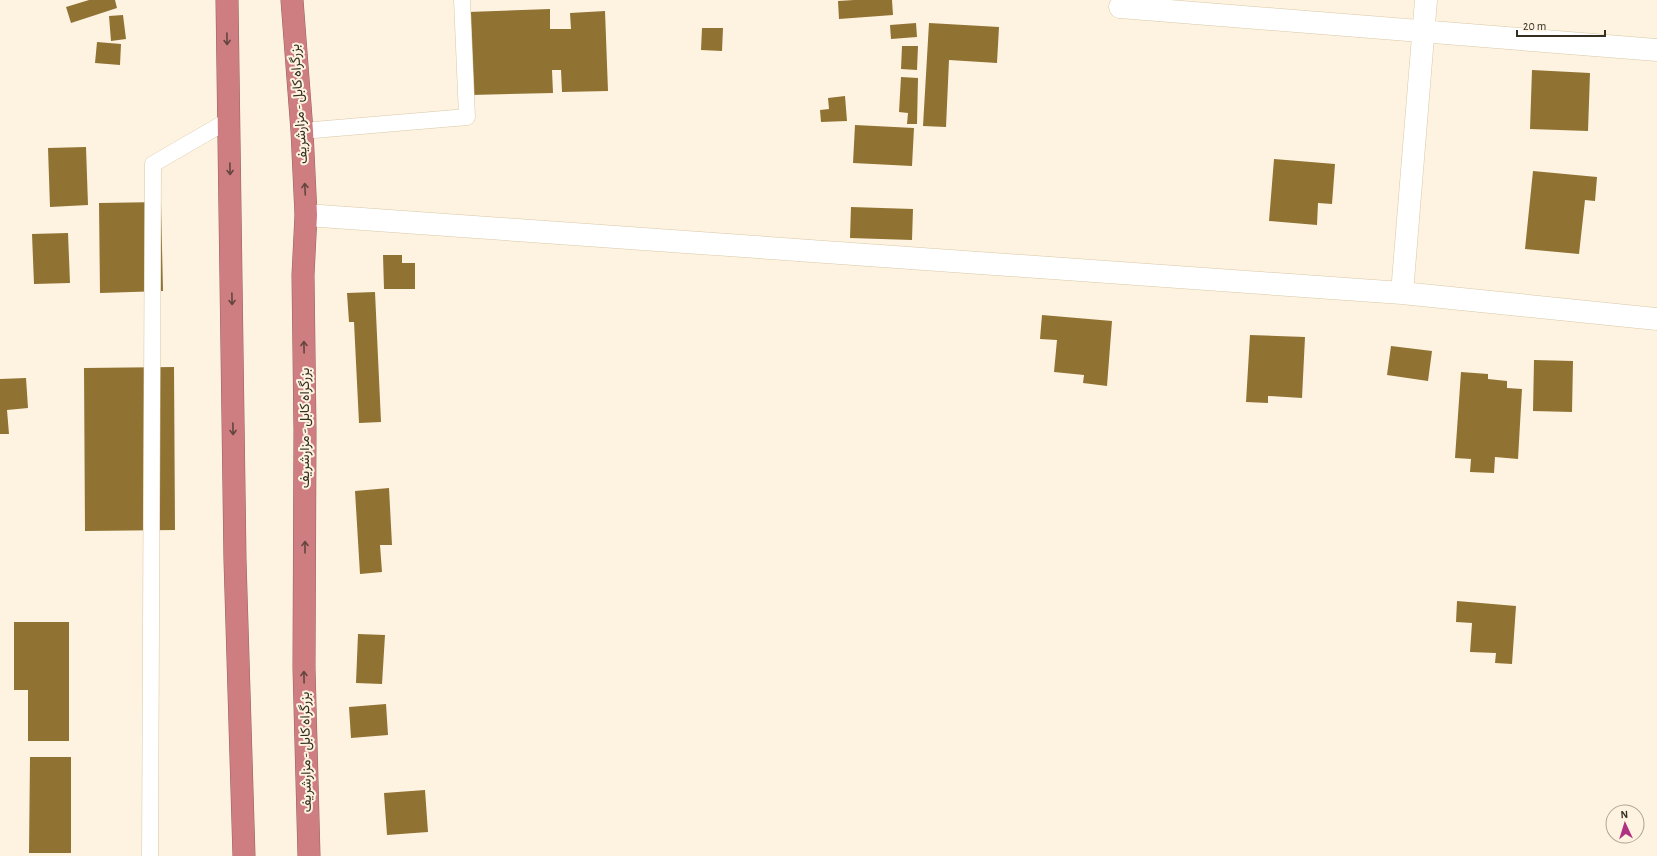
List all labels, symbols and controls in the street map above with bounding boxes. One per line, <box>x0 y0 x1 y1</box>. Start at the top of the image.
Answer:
scale bar <box>1517 12 1605 38</box>
text: 20 m <box>1523 20 1546 32</box>
one-way arrow <box>224 32 231 45</box>
street label: بزرگراه کابل - مزارشریف <box>287 43 311 165</box>
one-way arrow <box>226 162 234 175</box>
one-way arrow <box>301 183 308 196</box>
one-way arrow <box>228 292 236 305</box>
one-way arrow <box>300 341 308 354</box>
street label: بزرگراه کابل - مزارشریف <box>297 368 313 488</box>
one-way arrow <box>230 422 237 435</box>
one-way arrow <box>301 541 309 554</box>
one-way arrow <box>300 671 308 684</box>
street label: بزرگراه کابل - مزارشریف <box>297 692 315 812</box>
north arrow <box>1605 804 1645 844</box>
text: N <box>1620 809 1629 820</box>

